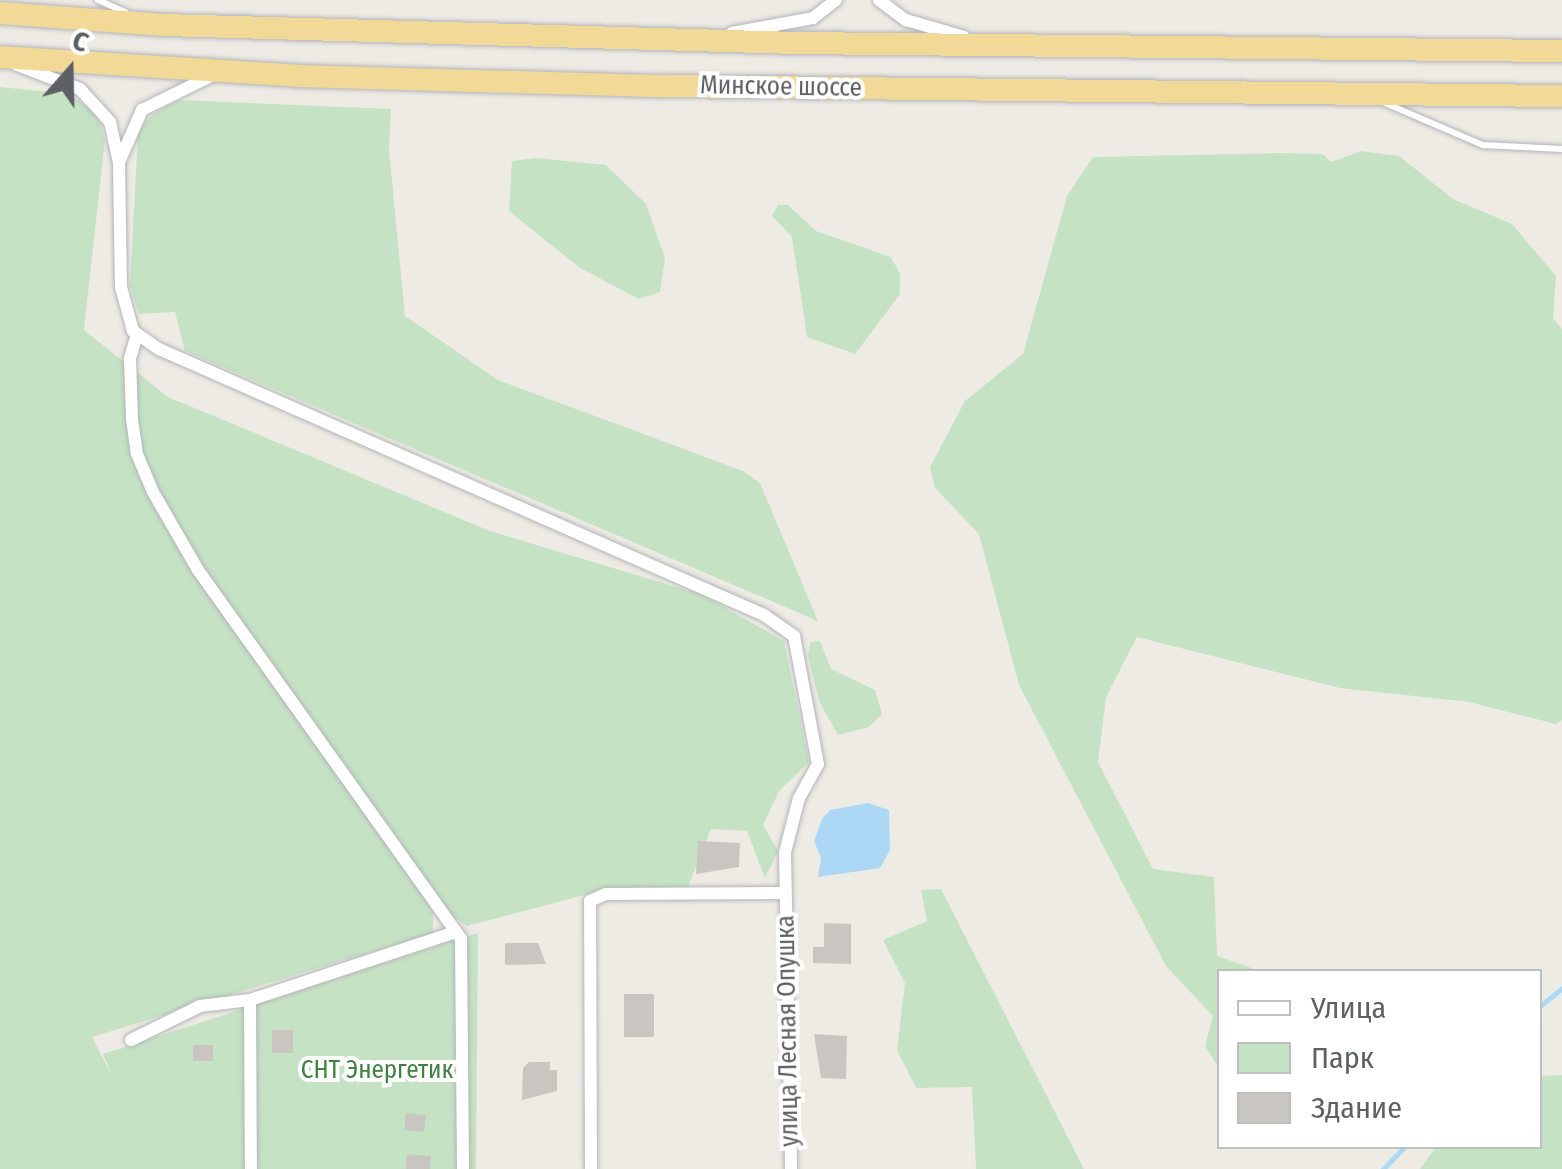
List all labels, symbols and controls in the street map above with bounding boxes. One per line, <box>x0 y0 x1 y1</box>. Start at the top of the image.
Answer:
north arrow <box>20 20 120 120</box>
text: С <box>68 23 93 59</box>
street label: Минское шоссе <box>700 71 862 103</box>
street label: улица Лесная Опушка <box>771 915 805 1147</box>
legend <box>1217 969 1542 1149</box>
text: Улица <box>1311 990 1386 1026</box>
text: Парк <box>1311 1040 1374 1076</box>
park label: СНТ Энергетик <box>301 1055 453 1085</box>
text: Здание <box>1311 1090 1402 1126</box>

